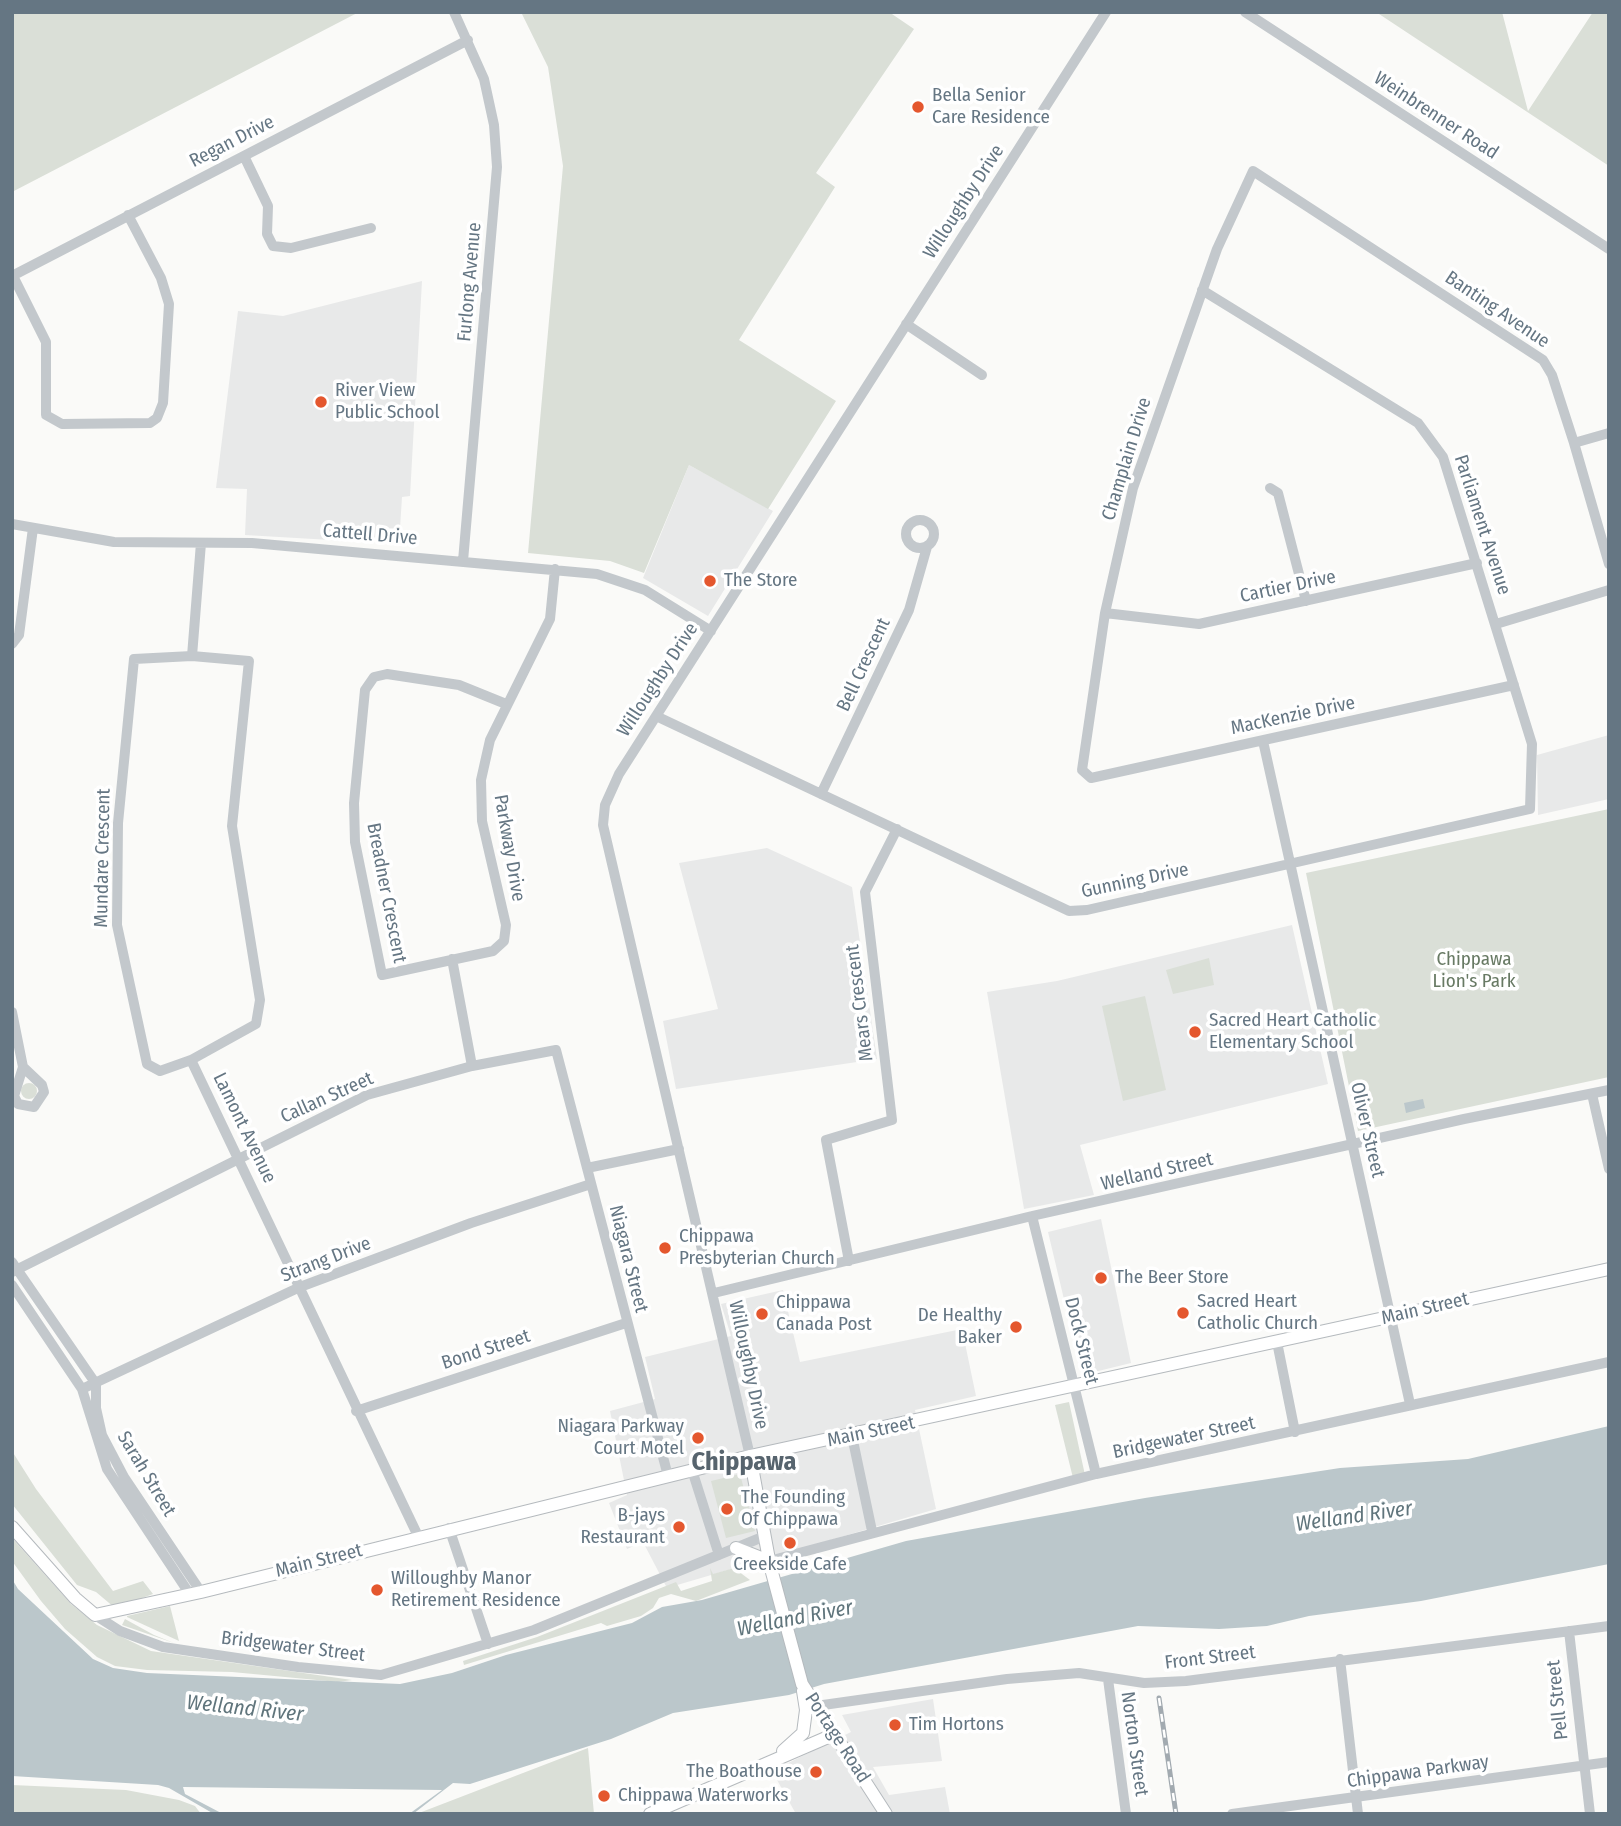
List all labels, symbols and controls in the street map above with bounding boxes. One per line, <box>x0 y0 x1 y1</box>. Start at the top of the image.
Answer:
street label: Weinbrenner Road <box>1370 67 1502 165</box>
place label: Bella Senior Care Residence <box>932 85 1050 129</box>
marker: Bella Senior Care Residence <box>910 99 926 115</box>
street label: Regan Drive <box>186 111 278 173</box>
street label: Willoughby Drive <box>919 141 1009 263</box>
street label: Furlong Avenue <box>453 221 487 343</box>
street label: Banting Avenue <box>1440 267 1554 353</box>
place label: River View Public School <box>335 380 439 424</box>
marker: River View Public School <box>313 394 329 410</box>
street label: Champlain Drive <box>1097 395 1157 523</box>
street label: Parliament Avenue <box>1449 452 1515 598</box>
street label: Cattell Drive <box>322 520 418 550</box>
street label: Cartier Drive <box>1238 566 1338 608</box>
place label: The Store <box>724 570 797 592</box>
marker: The Store <box>702 573 718 589</box>
street label: Bell Crescent <box>832 615 896 715</box>
street label: Willoughby Drive <box>613 619 703 741</box>
street label: MacKenzie Drive <box>1229 692 1357 740</box>
street label: Mundare Crescent <box>90 788 116 928</box>
street label: Parkway Drive <box>488 793 530 903</box>
street label: Breadner Crescent <box>361 821 411 965</box>
street label: Gunning Drive <box>1079 858 1191 904</box>
street label: Mears Crescent <box>842 943 878 1063</box>
park label: Chippawa Lion's Park <box>1433 949 1515 993</box>
place label: Sacred Heart Catholic Elementary School <box>1209 1010 1376 1054</box>
marker: Sacred Heart Catholic Elementary School <box>1187 1024 1203 1040</box>
street label: Callan Street <box>277 1067 377 1129</box>
street label: Lamont Avenue <box>207 1069 281 1187</box>
street label: Oliver Street <box>1345 1080 1389 1180</box>
street label: Welland Street <box>1099 1148 1215 1196</box>
street label: Niagara Street <box>604 1203 652 1315</box>
place label: Chippawa Presbyterian Church <box>679 1226 835 1270</box>
street label: Strang Drive <box>278 1232 374 1288</box>
marker: Chippawa Presbyterian Church <box>657 1240 673 1256</box>
place label: The Beer Store <box>1115 1267 1229 1289</box>
marker: The Beer Store <box>1093 1270 1109 1286</box>
street label: Main Street <box>1379 1288 1471 1330</box>
place label: Sacred Heart Catholic Church <box>1197 1291 1318 1335</box>
place label: Chippawa Canada Post <box>776 1292 872 1336</box>
street label: Dock Street <box>1059 1295 1103 1387</box>
street label: Willoughby Drive <box>723 1299 773 1431</box>
place label: De Healthy Baker <box>918 1305 1002 1349</box>
marker: Sacred Heart Catholic Church <box>1175 1305 1191 1321</box>
marker: Chippawa Canada Post <box>754 1306 770 1322</box>
marker: De Healthy Baker <box>1008 1319 1024 1335</box>
street label: Bond Street <box>439 1325 533 1375</box>
street label: Main Street <box>825 1412 917 1452</box>
street label: Bridgewater Street <box>1111 1412 1257 1464</box>
place label: Niagara Parkway Court Motel <box>557 1416 684 1460</box>
street label: Sarah Street <box>112 1427 180 1521</box>
marker: Niagara Parkway Court Motel <box>690 1430 706 1446</box>
district label: Chippawa <box>692 1447 796 1479</box>
place label: The Founding Of Chippawa <box>741 1487 845 1531</box>
water label: Welland River <box>1294 1496 1414 1538</box>
marker: The Founding Of Chippawa <box>719 1501 735 1517</box>
place label: B-jays Restaurant <box>581 1505 665 1549</box>
marker: B-jays Restaurant <box>671 1519 687 1535</box>
marker: Creekside Cafe <box>782 1535 798 1551</box>
street label: Main Street <box>273 1539 365 1583</box>
place label: Creekside Cafe <box>733 1554 847 1576</box>
place label: Willoughby Manor Retirement Residence <box>391 1568 561 1612</box>
marker: Willoughby Manor Retirement Residence <box>369 1582 385 1598</box>
water label: Welland River <box>735 1595 855 1643</box>
street label: Bridgewater Street <box>220 1627 366 1667</box>
street label: Front Street <box>1163 1641 1257 1675</box>
street label: Pell Street <box>1542 1659 1574 1741</box>
street label: Portage Road <box>799 1689 875 1787</box>
water label: Welland River <box>185 1690 305 1728</box>
street label: Norton Street <box>1115 1690 1153 1798</box>
place label: Tim Hortons <box>909 1714 1004 1736</box>
marker: Tim Hortons <box>887 1717 903 1733</box>
street label: Chippawa Parkway <box>1346 1751 1490 1793</box>
place label: The Boathouse <box>686 1761 802 1783</box>
marker: The Boathouse <box>808 1764 824 1780</box>
place label: Chippawa Waterworks <box>618 1785 788 1807</box>
marker: Chippawa Waterworks <box>596 1788 612 1804</box>

